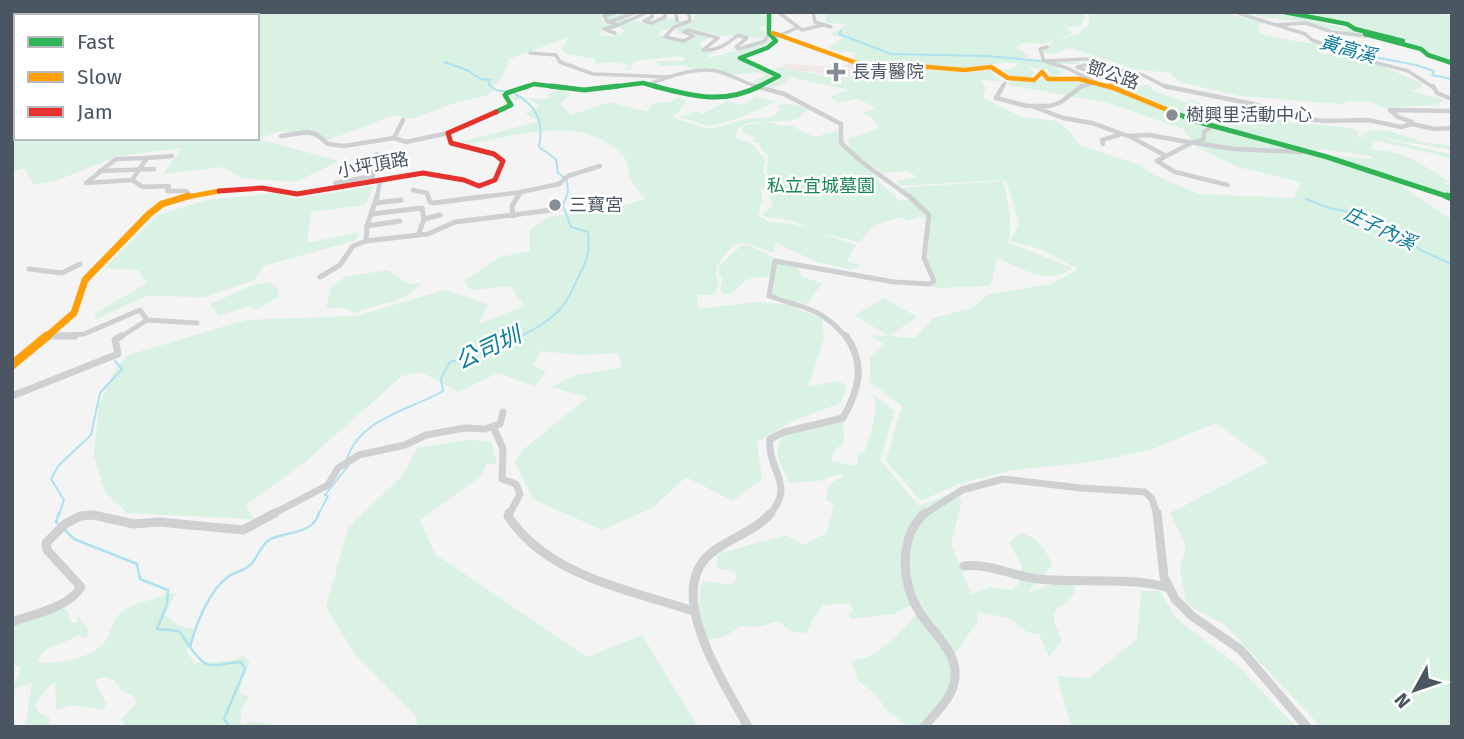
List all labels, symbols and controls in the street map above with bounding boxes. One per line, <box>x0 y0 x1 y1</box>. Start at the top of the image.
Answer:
legend <box>14 14 259 140</box>
text: Fast <box>77 29 115 55</box>
water label: 黃高溪 <box>1317 30 1381 69</box>
street label: 鄧公路 <box>1084 56 1142 94</box>
place label: 長青醫院 <box>852 61 924 83</box>
marker: 長青醫院 <box>826 62 846 82</box>
text: Slow <box>77 64 122 90</box>
text: Jam <box>77 99 113 125</box>
place label: 樹興里活動中心 <box>1186 104 1312 126</box>
marker: 樹興里活動中心 <box>1164 107 1180 123</box>
street label: 小坪頂路 <box>336 148 410 182</box>
park label: 私立宜城墓園 <box>767 175 875 197</box>
place label: 三寶宮 <box>569 194 623 216</box>
marker: 三寶宮 <box>547 197 563 213</box>
water label: 庄子內溪 <box>1341 202 1422 256</box>
water label: 公司圳 <box>451 319 528 375</box>
north arrow <box>1380 655 1450 725</box>
text: N <box>1389 688 1415 713</box>

